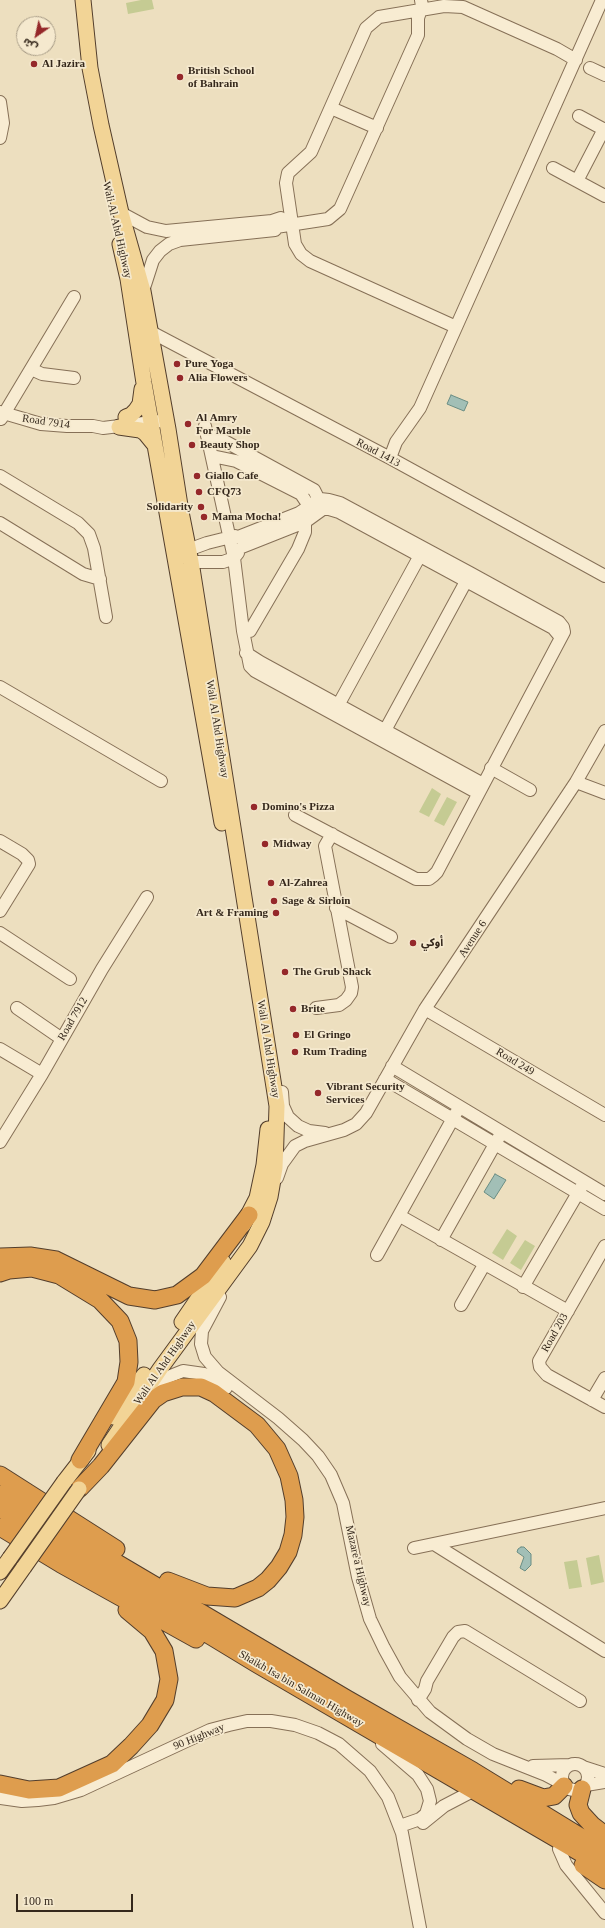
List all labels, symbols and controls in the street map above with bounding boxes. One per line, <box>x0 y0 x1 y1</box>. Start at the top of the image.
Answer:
north arrow <box>16 16 56 56</box>
text: ش <box>20 36 39 54</box>
place label: Al Jazira <box>42 57 85 71</box>
marker: Al Jazira <box>29 59 39 69</box>
place label: British School of Bahrain <box>188 64 254 90</box>
marker: British School of Bahrain <box>175 72 185 82</box>
street label: Wali Al Ahd Highway <box>99 180 135 280</box>
place label: Pure Yoga <box>185 357 233 371</box>
marker: Pure Yoga <box>172 359 182 369</box>
place label: Alia Flowers <box>188 371 248 385</box>
marker: Alia Flowers <box>175 373 185 383</box>
place label: Al Amry For Marble <box>196 411 251 437</box>
street label: Road 7914 <box>21 412 71 432</box>
marker: Al Amry For Marble <box>183 419 193 429</box>
street label: Road 1413 <box>354 436 402 470</box>
place label: Beauty Shop <box>200 438 260 452</box>
marker: Beauty Shop <box>187 440 197 450</box>
place label: Giallo Cafe <box>205 469 258 483</box>
marker: Giallo Cafe <box>192 471 202 481</box>
place label: CFQ73 <box>207 485 241 499</box>
marker: CFQ73 <box>194 487 204 497</box>
place label: Solidarity <box>147 500 193 514</box>
marker: Solidarity <box>196 502 206 512</box>
place label: Mama Mocha! <box>212 510 281 524</box>
marker: Mama Mocha! <box>199 512 209 522</box>
street label: Wali Al Ahd Highway <box>203 679 231 779</box>
place label: Domino's Pizza <box>262 800 334 814</box>
marker: Domino's Pizza <box>249 802 259 812</box>
place label: Midway <box>273 837 312 851</box>
marker: Midway <box>260 839 270 849</box>
place label: Al-Zahrea <box>279 876 328 890</box>
marker: Al-Zahrea <box>266 878 276 888</box>
place label: Sage & Sirloin <box>282 894 350 908</box>
marker: Sage & Sirloin <box>269 896 279 906</box>
place label: Art & Framing <box>196 906 268 920</box>
marker: Art & Framing <box>271 908 281 918</box>
street label: Avenue 6 <box>456 918 490 960</box>
place label: أوكي <box>421 936 443 950</box>
marker: أوكي <box>408 938 418 948</box>
place label: The Grub Shack <box>293 965 371 979</box>
marker: The Grub Shack <box>280 967 290 977</box>
street label: Road 7912 <box>55 995 91 1043</box>
street label: Wali Al Ahd Highway <box>254 999 282 1099</box>
place label: Brite <box>301 1002 325 1016</box>
marker: Brite <box>288 1004 298 1014</box>
place label: El Gringo <box>304 1028 351 1042</box>
marker: El Gringo <box>291 1030 301 1040</box>
place label: Rum Trading <box>303 1045 367 1059</box>
street label: Road 249 <box>493 1045 537 1079</box>
marker: Rum Trading <box>290 1047 300 1057</box>
place label: Vibrant Security Services <box>326 1080 405 1106</box>
marker: Vibrant Security Services <box>313 1088 323 1098</box>
street label: Road 203 <box>539 1311 571 1355</box>
street label: Wali Al Ahd Highway <box>131 1319 199 1407</box>
street label: Mazare'a Highway <box>342 1524 374 1608</box>
street label: Shaikh Isa bin Salman Highway <box>236 1648 366 1730</box>
street label: 90 Highway <box>171 1721 227 1753</box>
scale bar <box>18 1886 135 1912</box>
text: 100 m <box>23 1894 53 1908</box>

